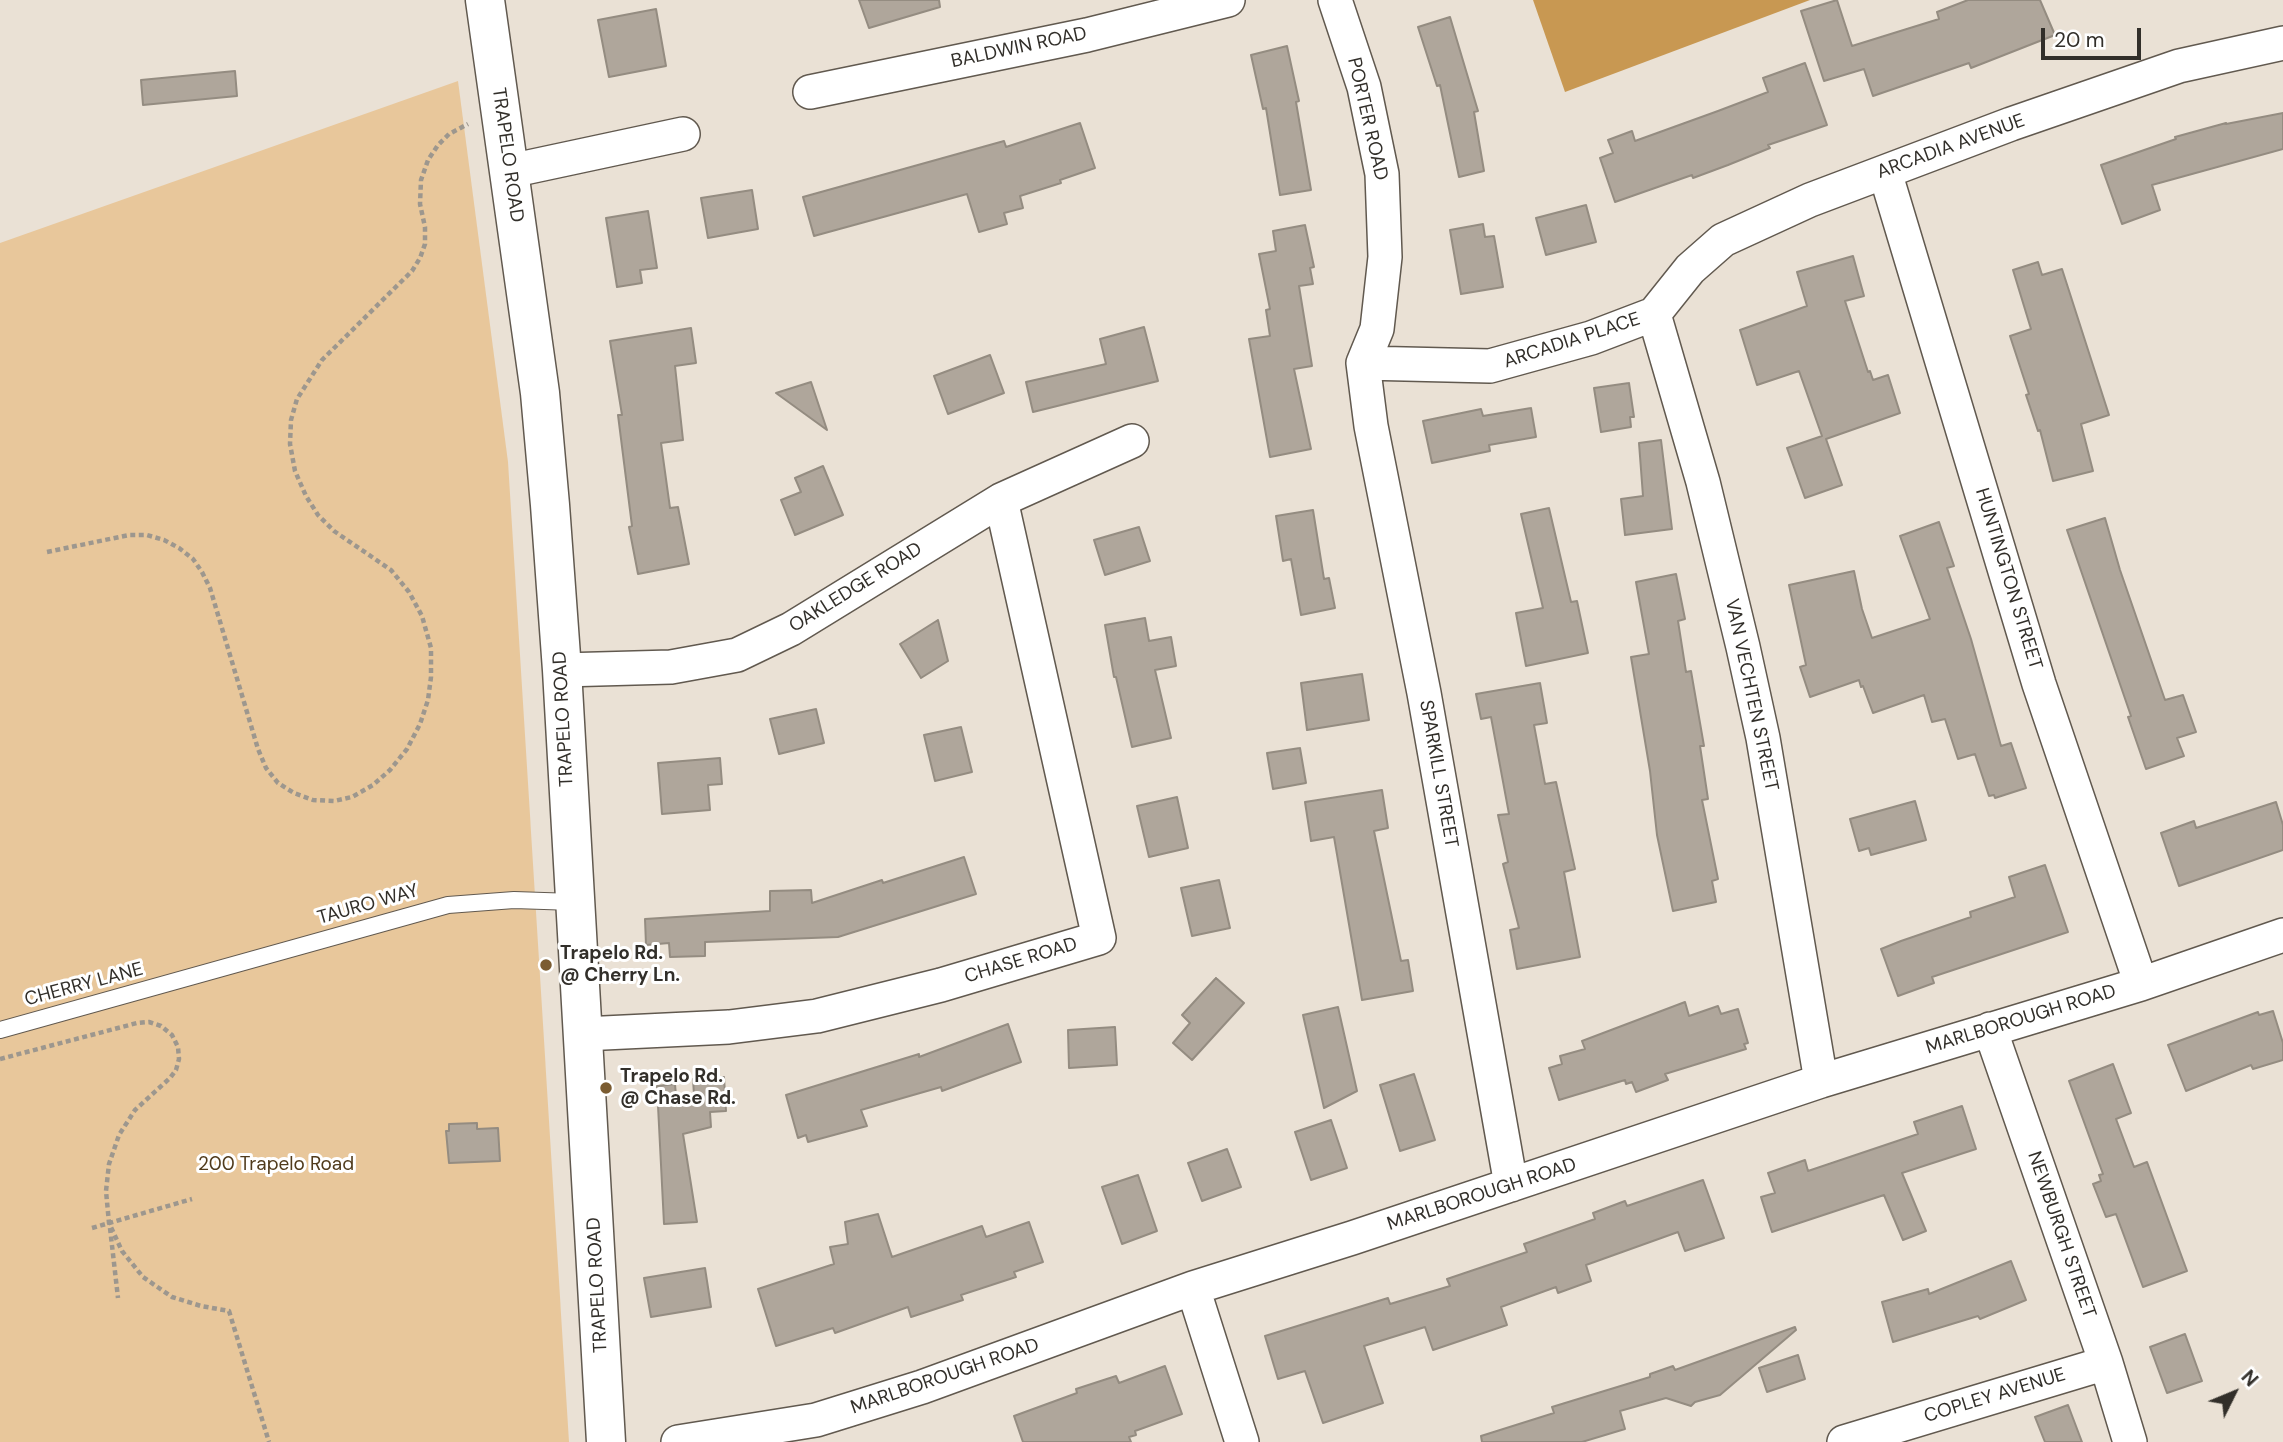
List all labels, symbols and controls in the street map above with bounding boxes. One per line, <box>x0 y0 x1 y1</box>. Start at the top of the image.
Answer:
scale bar <box>2045 14 2145 58</box>
street label: BALDWIN ROAD <box>949 22 1089 74</box>
text: 20 m <box>2054 26 2105 54</box>
street label: PORTER ROAD <box>1342 55 1392 183</box>
street label: TRAPELO ROAD <box>486 86 528 224</box>
street label: ARCADIA AVENUE <box>1874 110 2028 184</box>
street label: ARCADIA PLACE <box>1501 308 1643 374</box>
street label: HUNTINGTON STREET <box>1970 485 2046 673</box>
street label: OAKLEDGE ROAD <box>785 538 927 638</box>
street label: VAN VECHTEN STREET <box>1719 597 1783 793</box>
street label: TRAPELO ROAD <box>549 651 579 787</box>
street label: SPARKILL STREET <box>1414 698 1462 850</box>
street label: TAURO WAY <box>315 880 421 930</box>
street label: CHASE ROAD <box>962 933 1080 989</box>
place label: Trapelo Rd. @ Cherry Ln. <box>560 943 680 987</box>
marker: Trapelo Rd. @ Cherry Ln. <box>538 957 554 973</box>
street label: CHERRY LANE <box>22 958 146 1012</box>
street label: MARLBOROUGH ROAD <box>1923 980 2119 1060</box>
place label: Trapelo Rd. @ Chase Rd. <box>620 1066 736 1110</box>
marker: Trapelo Rd. @ Chase Rd. <box>598 1080 614 1096</box>
street label: NEWBURGH STREET <box>2022 1149 2100 1321</box>
park label: 200 Trapelo Road <box>198 1154 354 1176</box>
street label: MARLBOROUGH ROAD <box>1385 1154 1579 1236</box>
street label: TRAPELO ROAD <box>583 1217 613 1353</box>
street label: MARLBOROUGH ROAD <box>848 1334 1042 1420</box>
north arrow <box>2199 1358 2269 1428</box>
street label: COPLEY AVENUE <box>1922 1364 2068 1428</box>
text: N <box>2236 1365 2264 1392</box>

